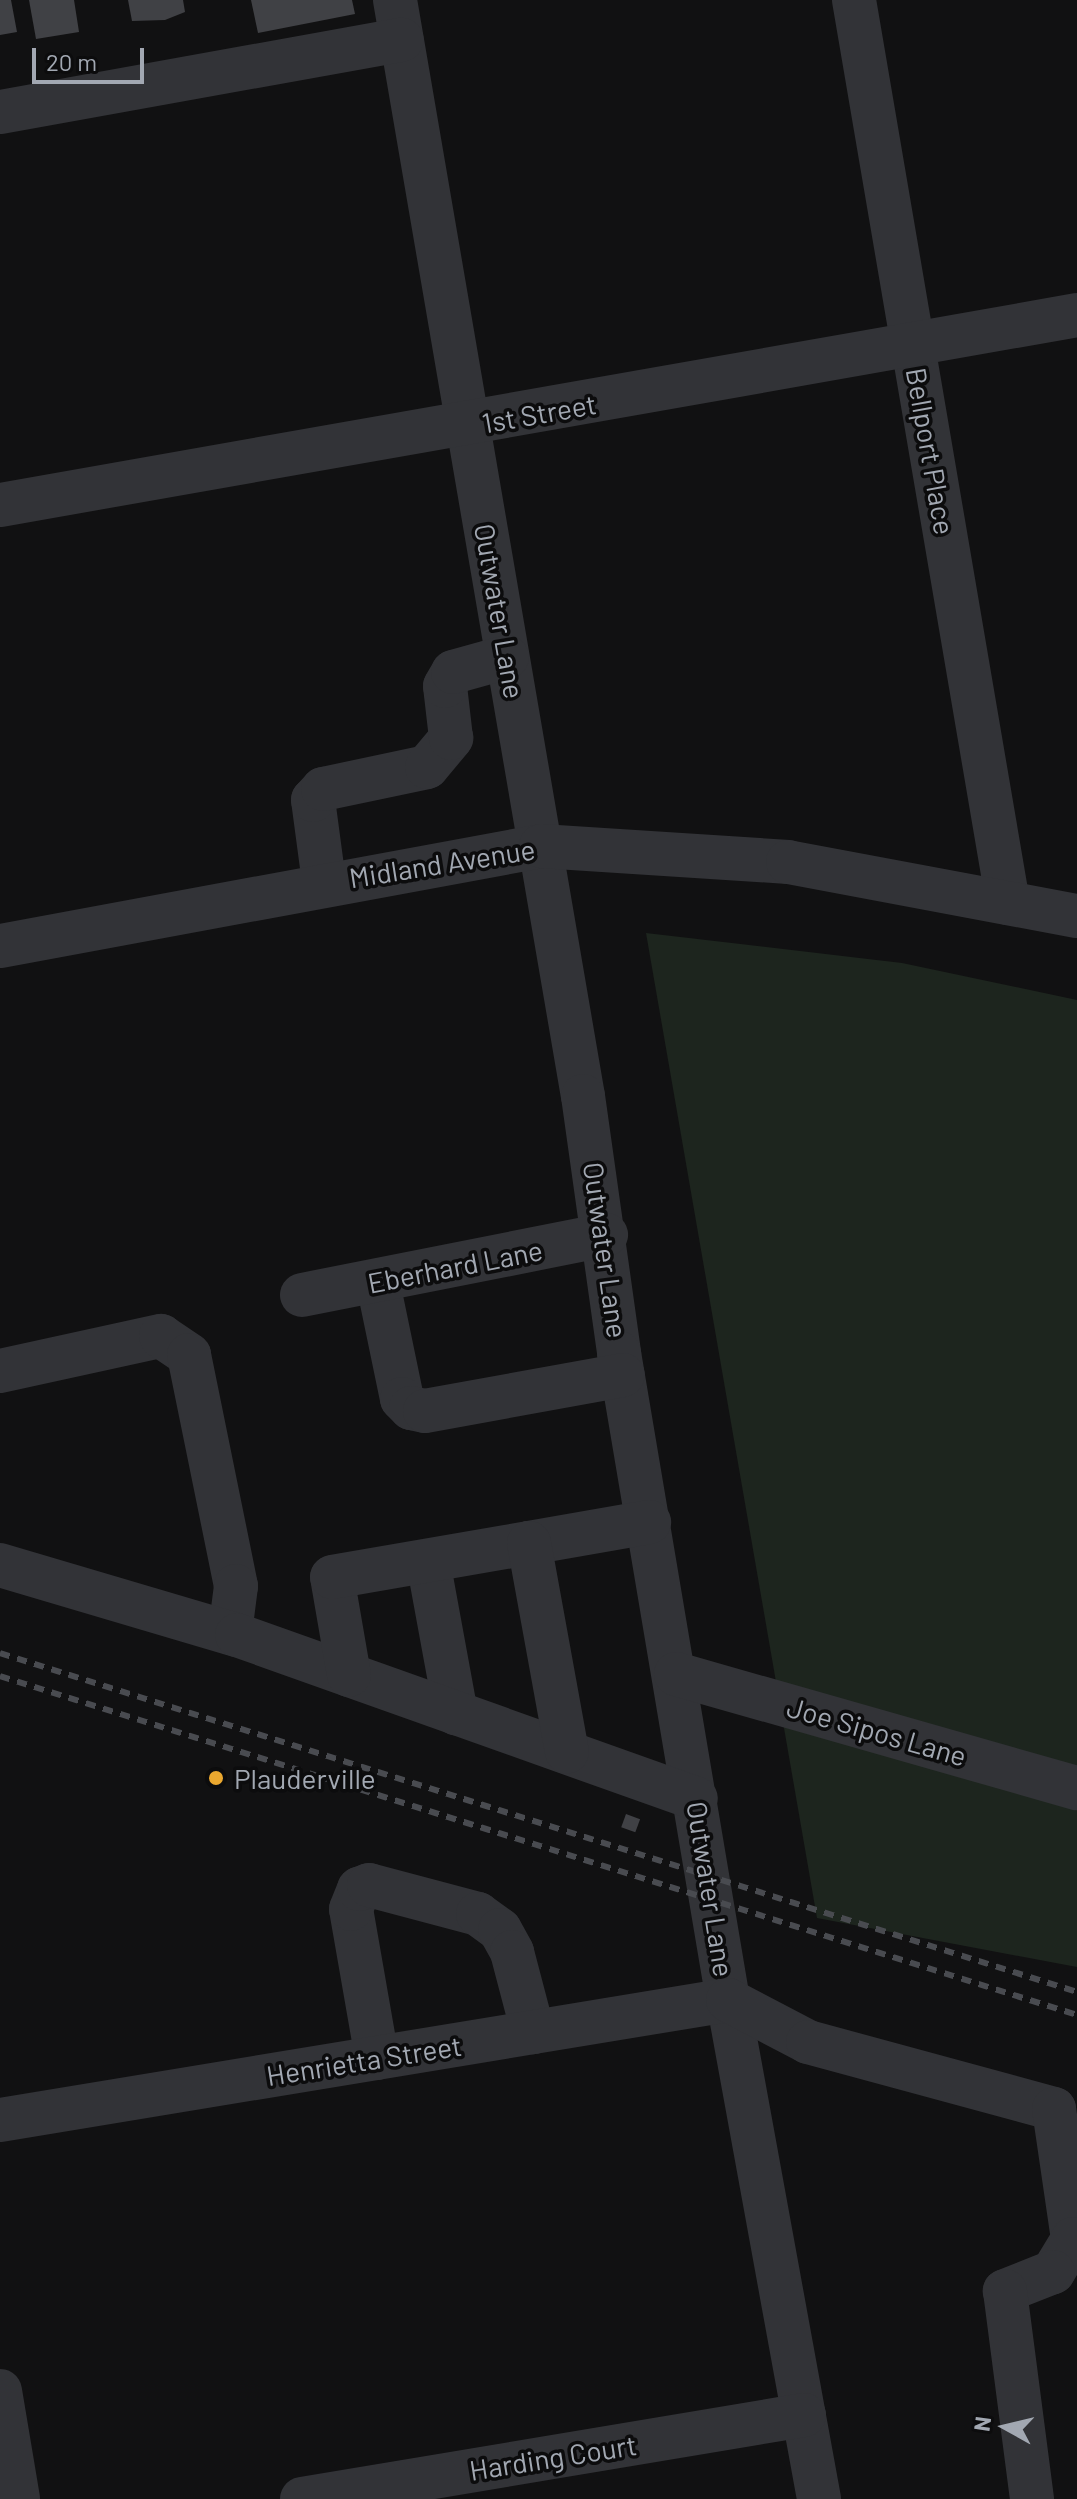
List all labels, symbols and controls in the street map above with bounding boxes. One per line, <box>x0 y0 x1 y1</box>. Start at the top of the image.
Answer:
scale bar <box>36 32 148 82</box>
text: 20 m <box>46 47 97 76</box>
street label: Bellport Place <box>900 365 962 537</box>
street label: 1st Street <box>479 386 599 440</box>
street label: Outwater Lane <box>468 521 532 701</box>
street label: Midland Avenue <box>347 832 537 894</box>
street label: Outwater Lane <box>577 1160 635 1340</box>
street label: Eberhard Lane <box>365 1233 545 1299</box>
street label: Joe Sipos Lane <box>783 1689 971 1773</box>
place label: Plauderville <box>234 1761 376 1795</box>
marker: Plauderville <box>205 1767 227 1789</box>
street label: Outwater Lane <box>681 1799 741 1979</box>
street label: Henrietta Street <box>264 2028 464 2092</box>
north arrow <box>965 2387 1045 2467</box>
text: N <box>967 2415 995 2433</box>
street label: Harding Court <box>467 2427 639 2487</box>

